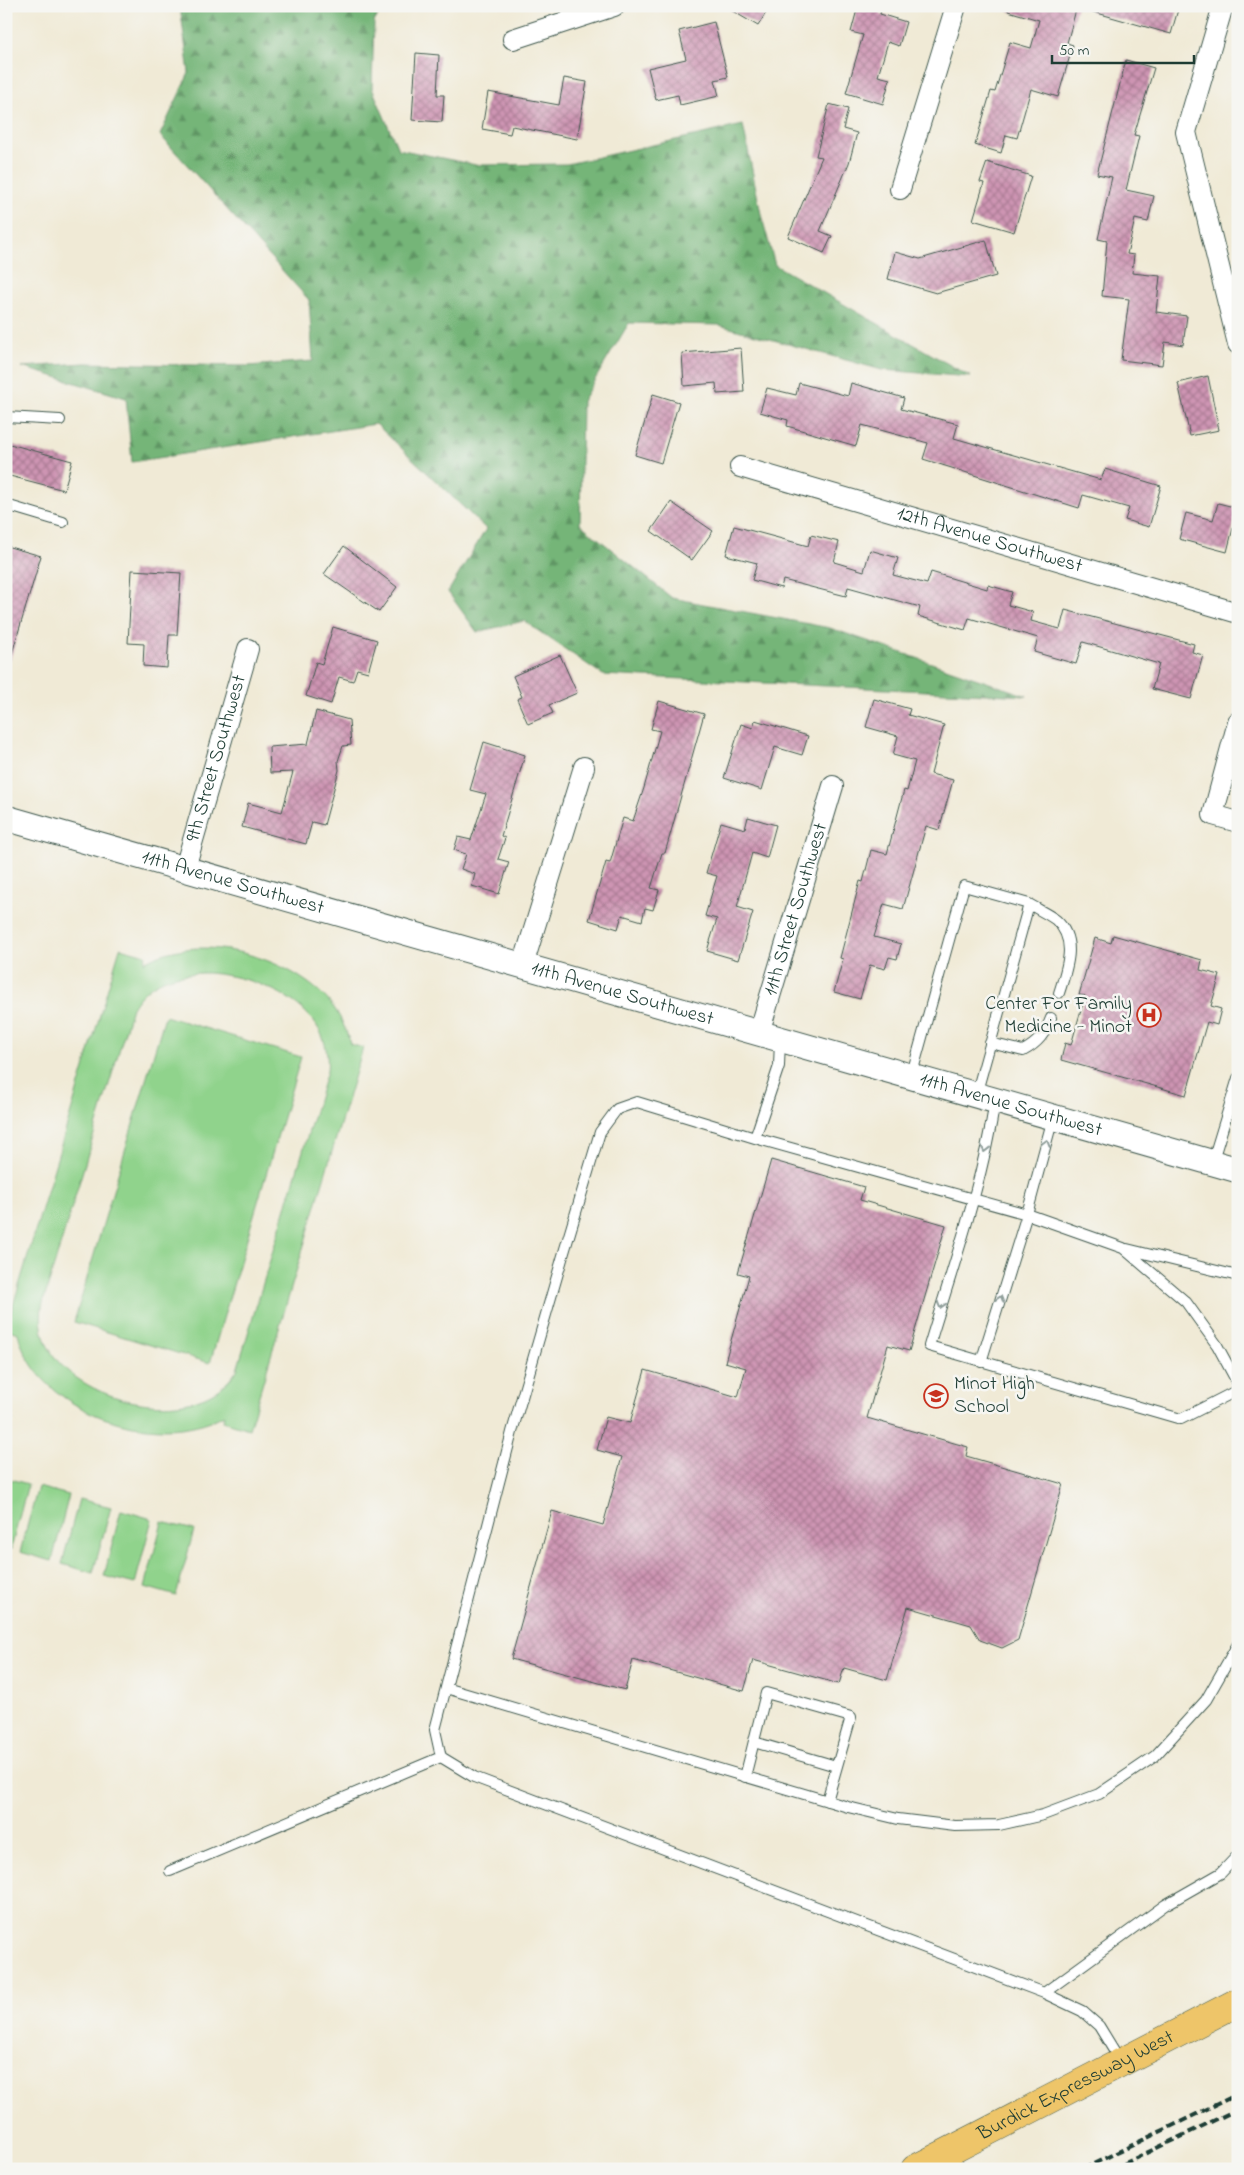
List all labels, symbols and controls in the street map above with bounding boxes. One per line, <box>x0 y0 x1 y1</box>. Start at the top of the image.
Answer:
scale bar <box>1052 32 1194 64</box>
text: 50 m <box>1059 40 1090 62</box>
street label: 12th Avenue Southwest <box>893 499 1086 581</box>
street label: 9th Street Southwest <box>179 671 254 845</box>
street label: 11th Street Southwest <box>756 819 836 999</box>
street label: 11th Avenue Southwest <box>138 843 328 923</box>
street label: 11th Avenue Southwest <box>528 954 717 1034</box>
place label: Center For Family Medicine - Minot <box>985 990 1132 1042</box>
hospital icon: Center For Family Medicine - Minot <box>1136 1002 1162 1028</box>
street label: 11th Avenue Southwest <box>916 1065 1106 1145</box>
one-way arrow <box>1040 1139 1050 1147</box>
one-way arrow <box>981 1144 991 1153</box>
one-way arrow <box>995 1295 1005 1304</box>
one-way arrow <box>937 1301 947 1309</box>
place label: Minot High School <box>954 1370 1035 1422</box>
school or university icon: Minot High School <box>923 1383 949 1409</box>
street label: Burdick Expressway West <box>972 2023 1179 2149</box>

